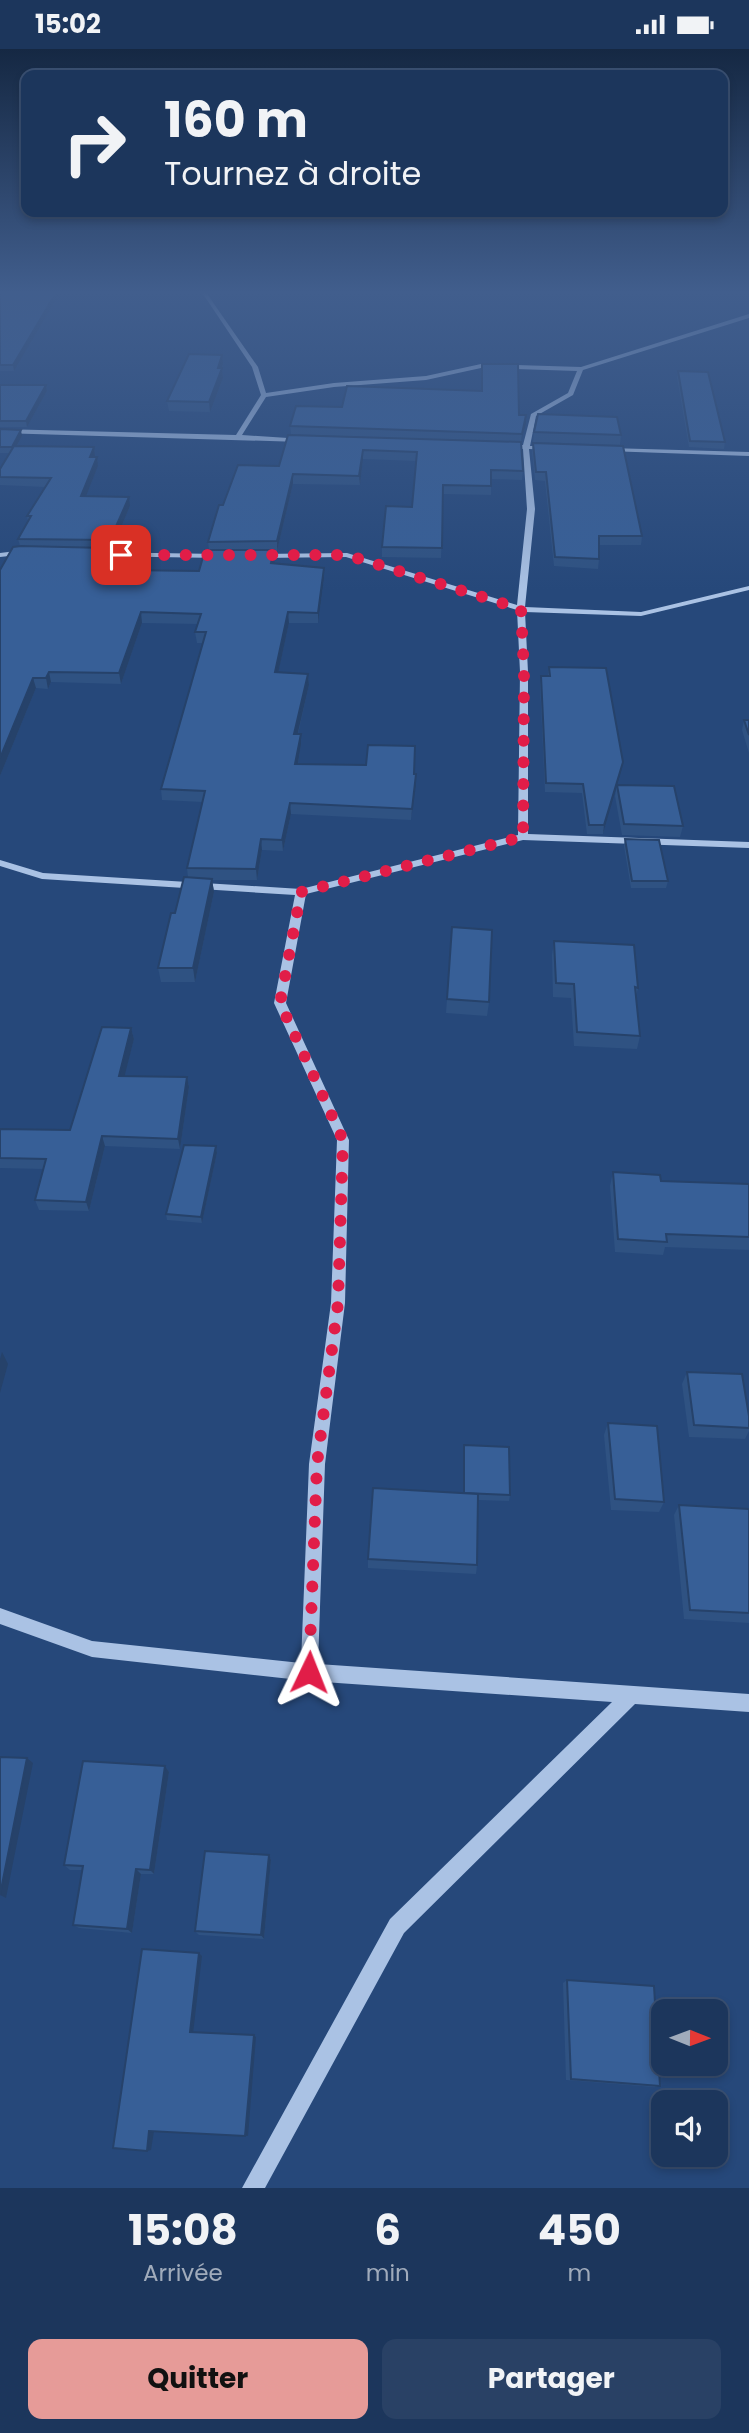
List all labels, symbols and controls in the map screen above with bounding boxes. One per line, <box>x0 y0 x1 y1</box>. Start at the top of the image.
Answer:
text: 15:02 <box>35 6 101 42</box>
text: 160 m <box>164 86 308 154</box>
icon: right <box>49 98 140 189</box>
text: Tournez à droite <box>164 151 421 196</box>
pin <box>91 525 151 585</box>
icon: arrive <box>102 536 140 574</box>
position arrow <box>272 1635 346 1709</box>
north arrow <box>651 1999 728 2075</box>
map controls <box>651 1999 728 2167</box>
button: sound <box>651 2090 728 2167</box>
text: 15:08 <box>128 2201 238 2260</box>
text: 6 <box>374 2201 401 2260</box>
text: 450 <box>538 2201 621 2260</box>
text: Arrivée <box>143 2257 223 2289</box>
text: min <box>366 2257 410 2289</box>
text: m <box>568 2257 591 2289</box>
button: Quitter <box>28 2339 368 2419</box>
button: Partager <box>382 2339 721 2419</box>

